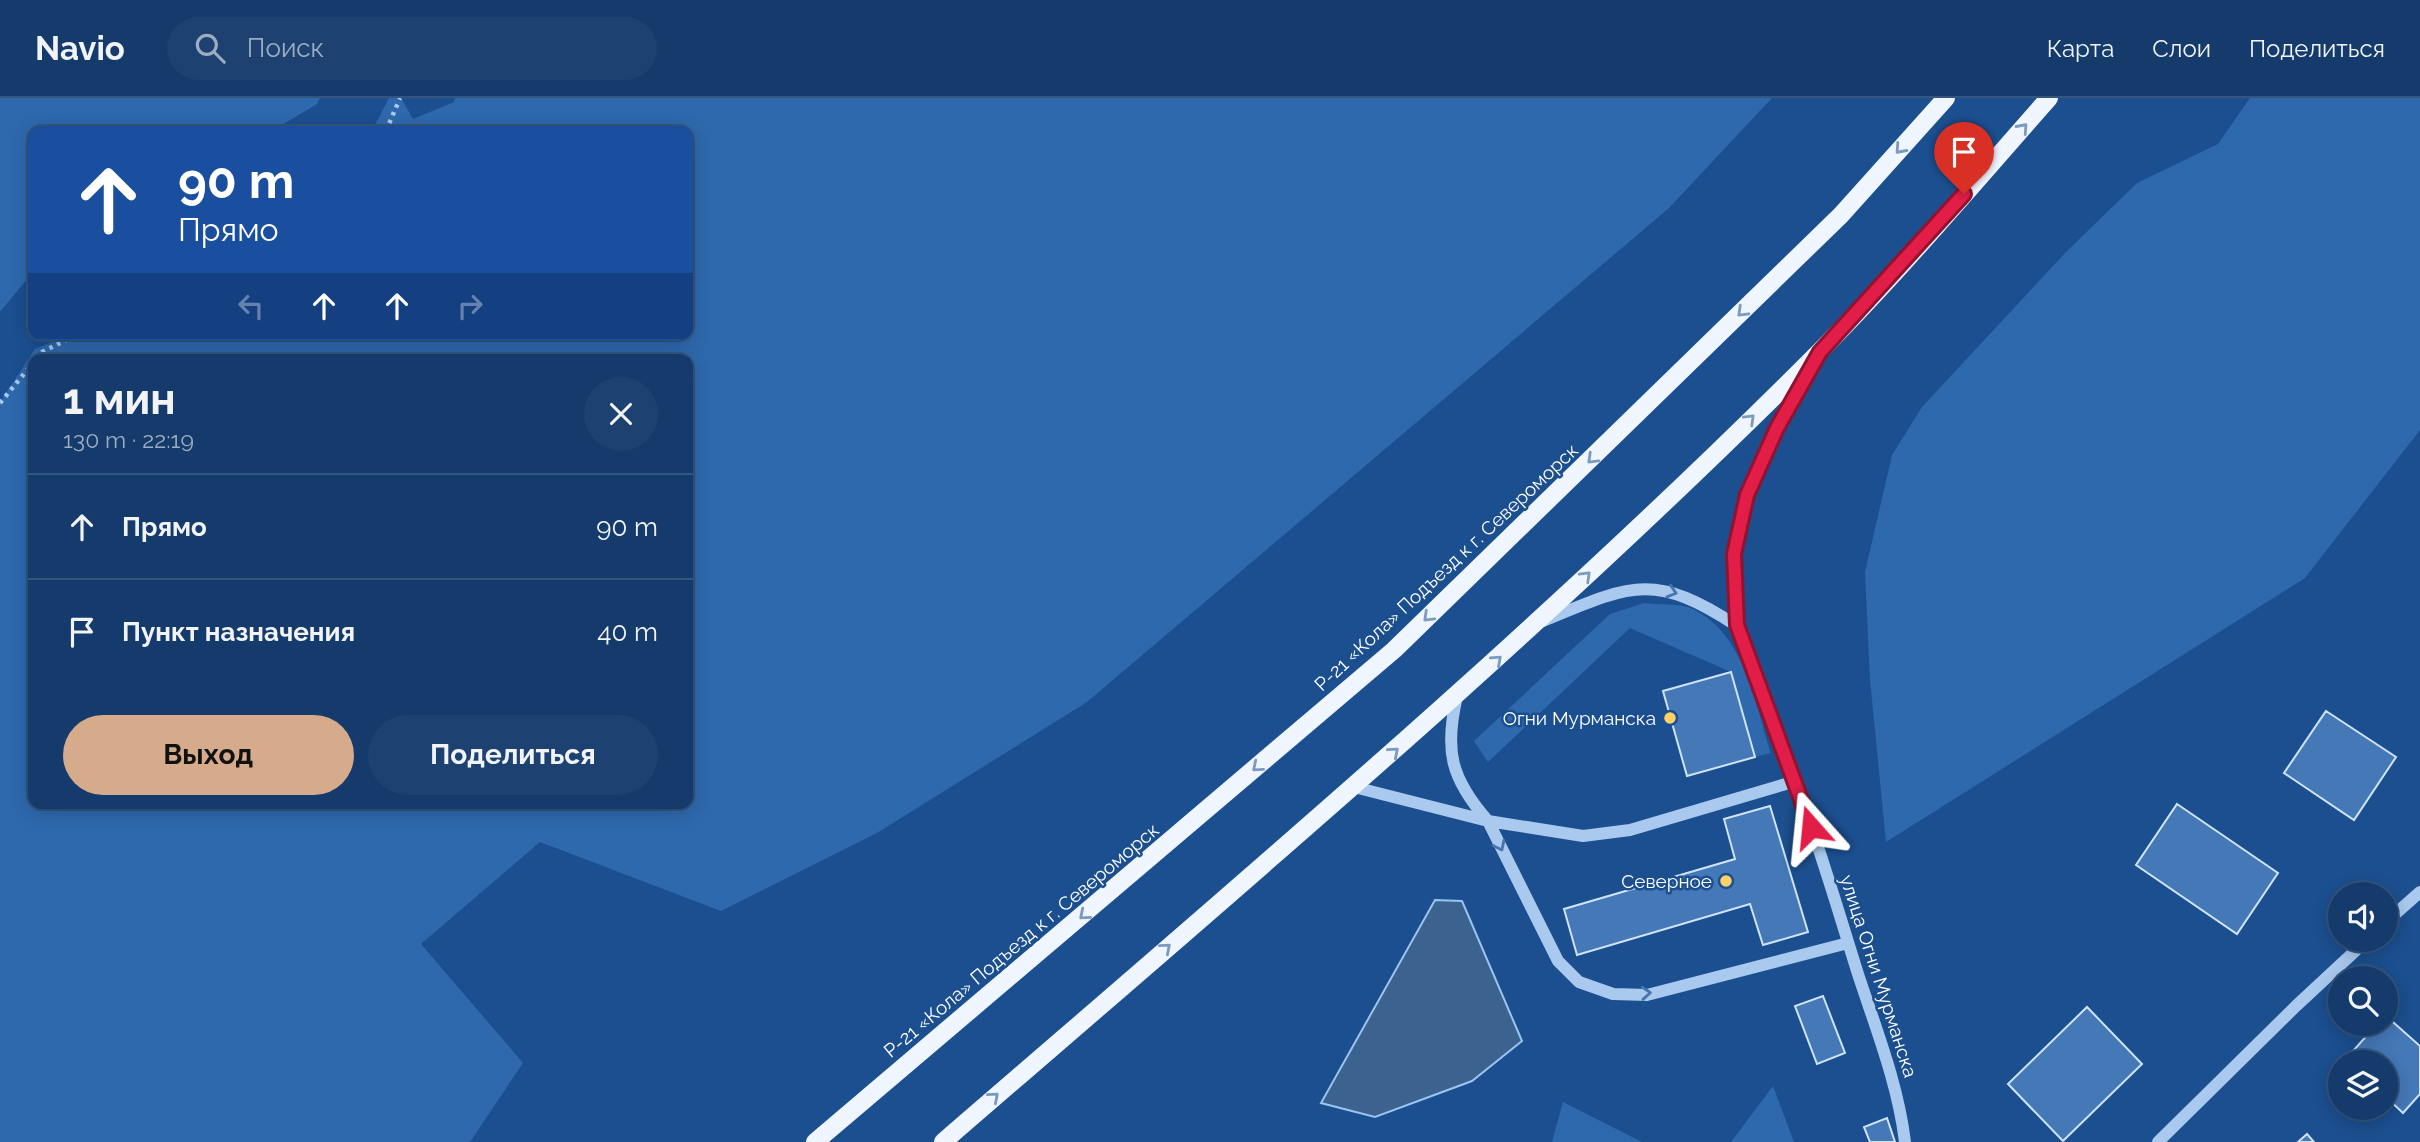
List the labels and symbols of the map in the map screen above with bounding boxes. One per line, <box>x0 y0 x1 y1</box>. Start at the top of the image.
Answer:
pin <box>1934 122 1994 194</box>
one-way arrow <box>2015 123 2027 136</box>
one-way arrow <box>1896 141 1909 154</box>
one-way arrow <box>1737 304 1750 317</box>
one-way arrow <box>1742 414 1755 427</box>
street label: Р-21 «Кола» Подъезд к г. Североморск <box>1310 439 1582 695</box>
one-way arrow <box>1587 450 1600 463</box>
one-way arrow <box>1578 572 1591 585</box>
one-way arrow <box>1665 584 1677 599</box>
one-way arrow <box>1423 608 1436 621</box>
one-way arrow <box>1489 656 1502 668</box>
place label: Огни Мурманска <box>1503 707 1656 729</box>
marker: Огни Мурманска <box>1662 710 1678 726</box>
one-way arrow <box>1386 748 1399 760</box>
one-way arrow <box>1253 759 1266 771</box>
position arrow <box>1774 790 1848 864</box>
street label: Р-21 «Кола» Подъезд к г. Североморск <box>879 818 1163 1062</box>
one-way arrow <box>1492 839 1506 851</box>
place label: Северное <box>1621 870 1712 892</box>
street label: улица Огни Мурманска <box>1836 872 1922 1080</box>
marker: Северное <box>1718 873 1734 889</box>
one-way arrow <box>1079 907 1092 919</box>
one-way arrow <box>1158 944 1171 956</box>
one-way arrow <box>1641 986 1652 1001</box>
one-way arrow <box>986 1093 999 1105</box>

